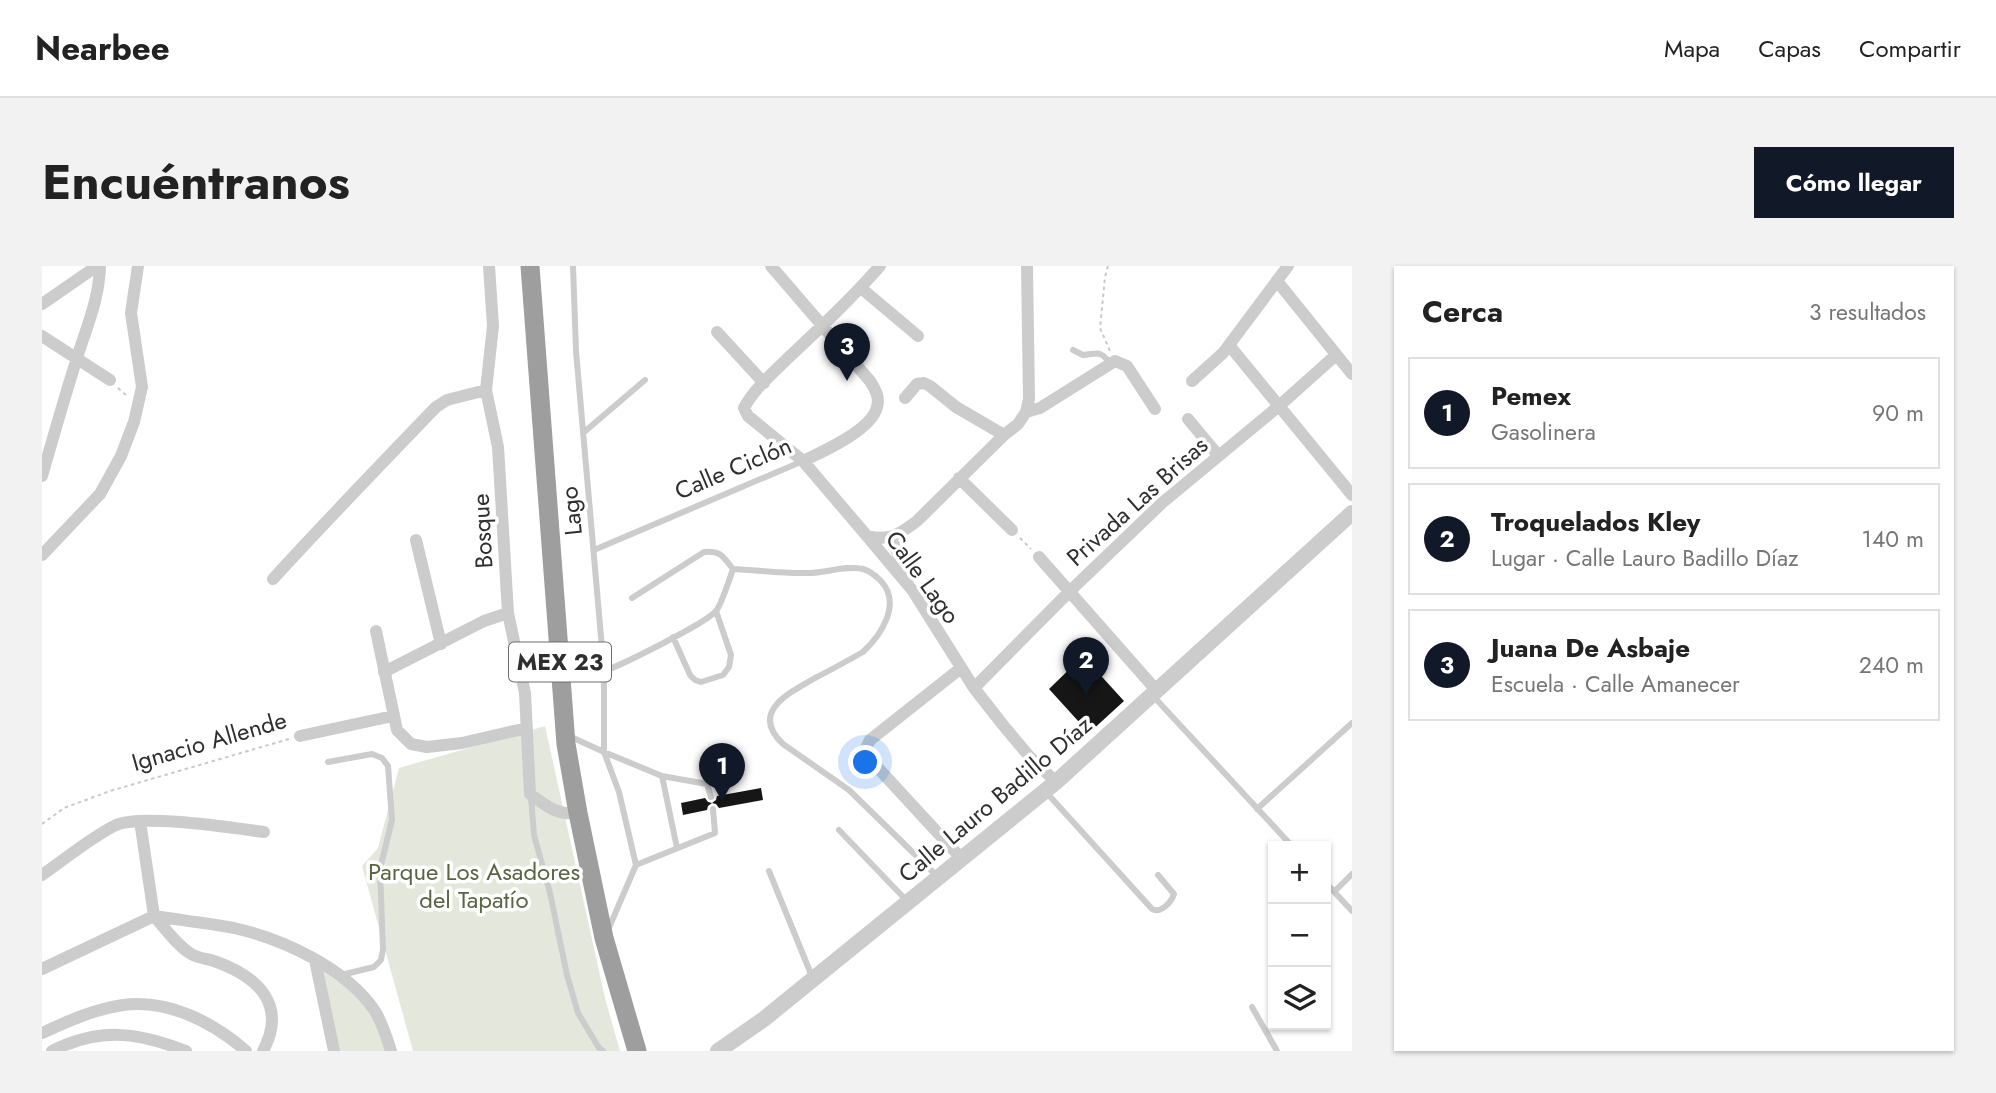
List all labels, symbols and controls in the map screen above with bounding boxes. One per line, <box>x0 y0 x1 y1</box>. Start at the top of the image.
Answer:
text: Nearbee <box>35 25 170 72</box>
text: Mapa <box>1664 31 1720 66</box>
text: Capas <box>1758 31 1821 66</box>
text: Compartir <box>1859 31 1961 66</box>
text: Encuéntranos <box>42 147 350 217</box>
button: Cómo llegar <box>1754 147 1954 218</box>
text: Cerca <box>1422 290 1503 333</box>
text: 3 resultados <box>1809 295 1926 329</box>
pin: 3 <box>824 323 870 381</box>
text: Pemex <box>1491 377 1571 415</box>
text: 1 <box>1441 396 1453 430</box>
text: 90 m <box>1872 396 1924 430</box>
text: Gasolinera <box>1491 415 1596 449</box>
street label: Calle Ciclón <box>669 428 797 508</box>
street label: Privada Las Brisas <box>1059 428 1215 574</box>
street label: Lago <box>551 485 591 537</box>
street label: Bosque <box>463 493 501 569</box>
text: Troquelados Kley <box>1491 503 1700 541</box>
text: 2 <box>1439 522 1455 556</box>
text: 140 m <box>1862 522 1924 556</box>
street label: Calle Lago <box>877 523 969 631</box>
text: Lugar · Calle Lauro Badillo Díaz <box>1491 541 1799 575</box>
text: Juana De Asbaje <box>1491 629 1690 667</box>
pin: 2 <box>1063 637 1109 695</box>
road number: MEX 23 <box>509 642 611 682</box>
text: 3 <box>1440 648 1454 682</box>
text: 240 m <box>1859 648 1924 682</box>
text: Escuela · Calle Amanecer <box>1491 667 1740 701</box>
street label: Ignacio Allende <box>127 702 291 780</box>
street label: Calle Lauro Badillo Díaz <box>891 707 1099 891</box>
pin: 1 <box>699 743 745 801</box>
your location <box>848 745 882 779</box>
map controls <box>1268 841 1331 1030</box>
button: + <box>1268 841 1331 904</box>
park label: Parque Los Asadores del Tapatío <box>368 854 580 917</box>
button: − <box>1268 904 1331 967</box>
button: layers <box>1268 967 1331 1030</box>

